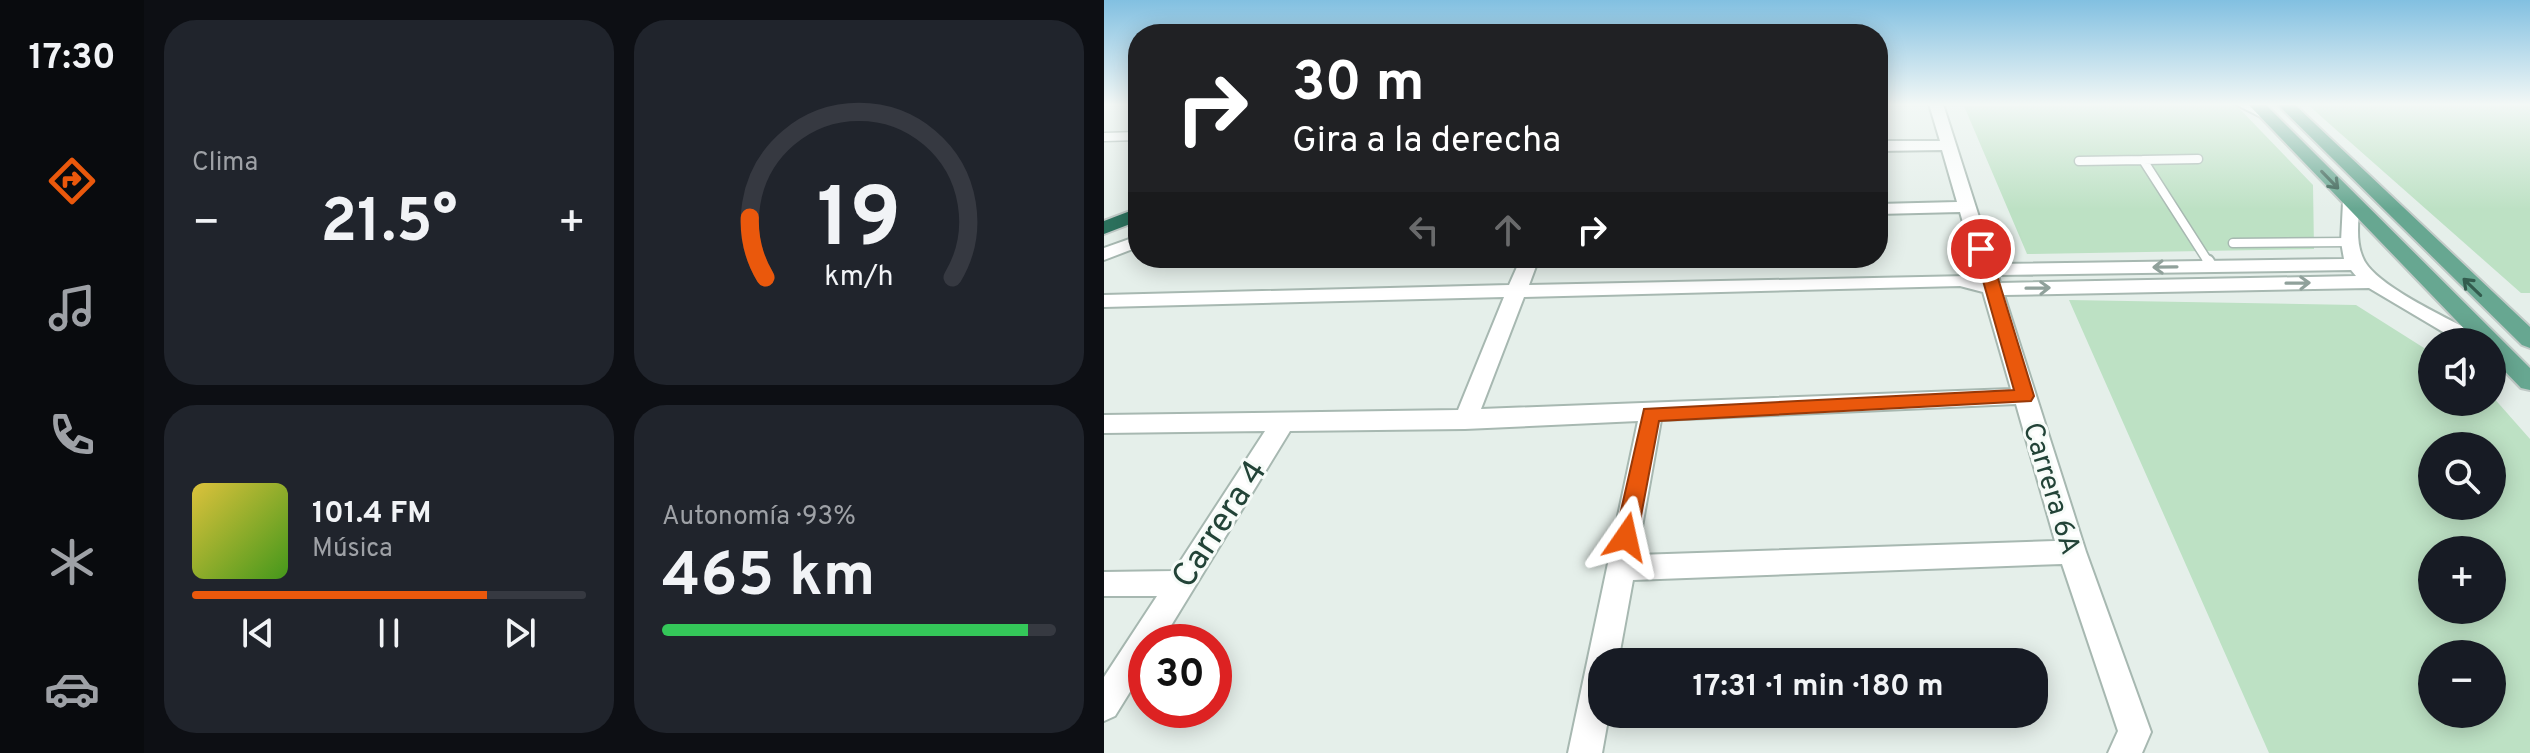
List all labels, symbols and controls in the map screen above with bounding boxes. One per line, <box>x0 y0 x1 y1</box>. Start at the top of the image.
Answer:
text: 17:30 <box>28 36 116 82</box>
text: 30 m <box>1292 50 1425 120</box>
icon: right <box>1160 56 1264 160</box>
text: Gira a la derecha <box>1292 119 1561 165</box>
text: Clima <box>192 147 258 180</box>
icon: directions <box>44 153 100 209</box>
one-way arrow <box>2320 170 2339 189</box>
text: 19 <box>817 171 901 276</box>
text: 21.5° <box>320 187 458 263</box>
text: − <box>192 197 220 253</box>
text: + <box>558 197 586 253</box>
icon: left <box>1402 208 1446 252</box>
icon: ahead <box>1486 208 1530 252</box>
icon: right <box>1570 208 1614 252</box>
pin <box>1947 215 2015 283</box>
icon: arrive <box>1959 227 2003 271</box>
one-way arrow <box>2152 259 2179 275</box>
text: km/h <box>824 260 894 296</box>
one-way arrow <box>2284 275 2311 291</box>
one-way arrow <box>2463 278 2482 297</box>
icon: music <box>44 280 100 336</box>
one-way arrow <box>2024 281 2051 296</box>
map controls <box>2418 328 2506 728</box>
button: sound <box>2418 328 2506 416</box>
icon: phone <box>44 407 100 463</box>
street label: Carrera 6A <box>2013 418 2087 559</box>
button: search <box>2418 432 2506 520</box>
street label: Carrera 4 <box>1164 453 1278 597</box>
position arrow <box>1584 495 1668 579</box>
text: 101.4 FM <box>312 496 431 533</box>
text: Autonomía · 93% <box>662 501 856 534</box>
text: Música <box>312 533 393 566</box>
icon: climate <box>44 534 100 590</box>
button: + <box>2418 536 2506 624</box>
text: 465 km <box>662 541 875 617</box>
icon: previous <box>236 611 280 655</box>
icon: pause <box>367 611 411 655</box>
icon: next <box>498 611 542 655</box>
speed limit sign: 30 <box>1128 624 1232 728</box>
button: − <box>2418 640 2506 728</box>
icon: car <box>44 661 100 717</box>
text: 17:31 · 1 min · 180 m <box>1692 669 1944 706</box>

